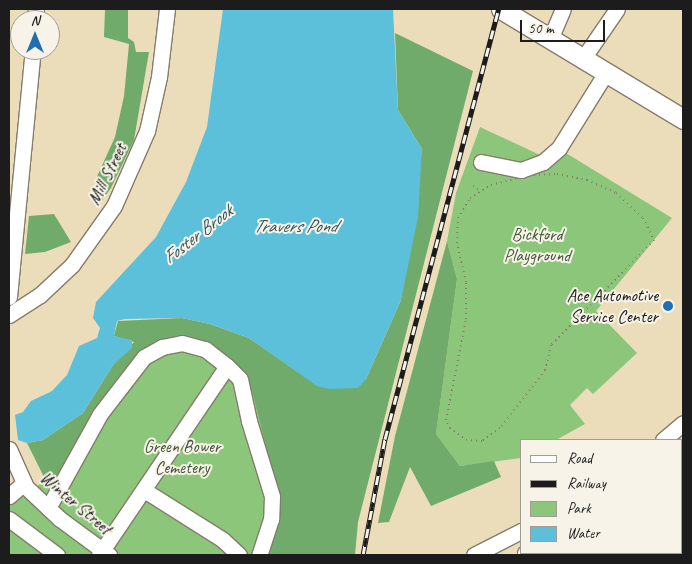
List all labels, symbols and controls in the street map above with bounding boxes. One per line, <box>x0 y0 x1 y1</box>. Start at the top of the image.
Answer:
north arrow <box>10 10 60 60</box>
scale bar <box>522 10 607 42</box>
text: N <box>31 12 39 29</box>
text: 50 m <box>528 19 554 38</box>
street label: Mill Street <box>83 140 131 208</box>
water label: Foster Brook <box>159 201 237 269</box>
water label: Travers Pond <box>253 216 337 238</box>
park label: Bickford Playground <box>504 224 570 266</box>
place label: Ace Automotive Service Center <box>566 285 658 328</box>
marker: Ace Automotive Service Center <box>662 300 674 312</box>
park label: Green Bower Cemetery <box>144 436 220 478</box>
legend <box>520 439 682 554</box>
text: Road <box>567 449 592 468</box>
street label: Winter Street <box>36 467 116 539</box>
text: Railway <box>567 474 606 493</box>
text: Park <box>567 499 591 518</box>
text: Water <box>567 524 600 543</box>

